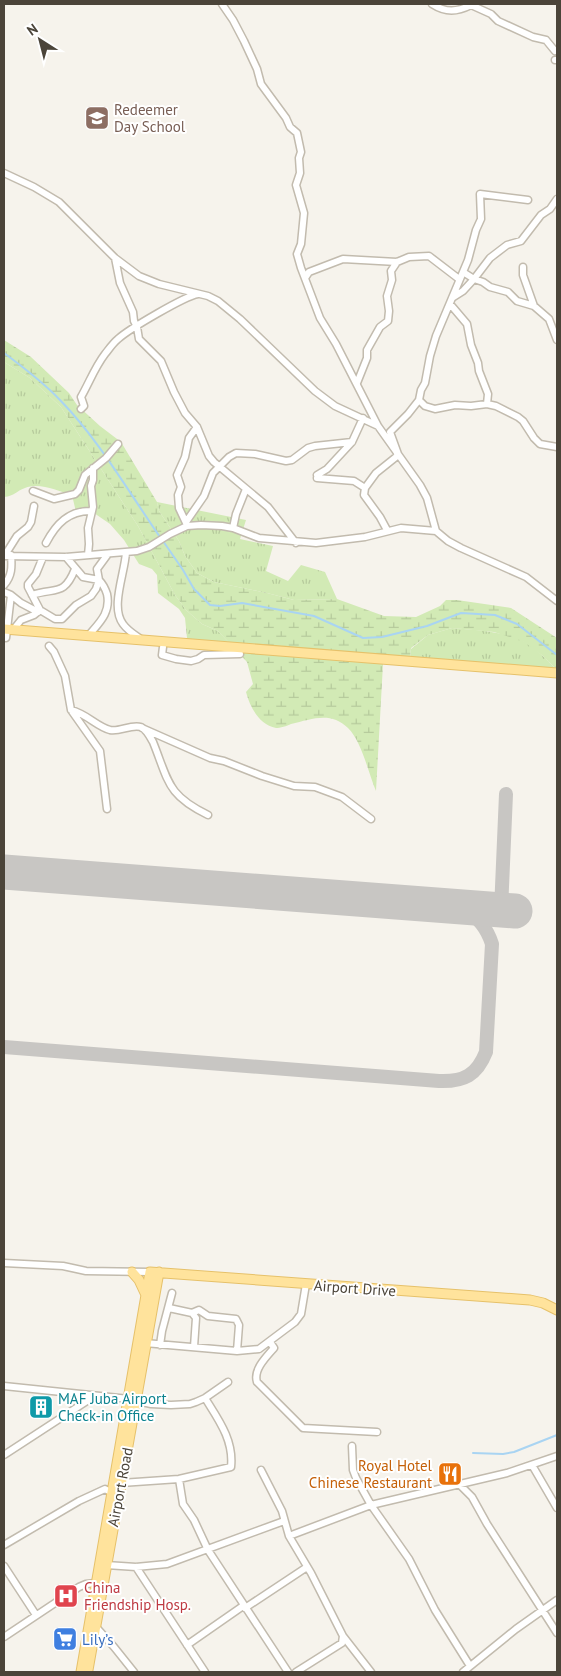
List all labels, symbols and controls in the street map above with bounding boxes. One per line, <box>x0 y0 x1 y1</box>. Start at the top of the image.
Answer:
north arrow <box>15 15 65 65</box>
text: N <box>23 19 41 39</box>
place label: Redeemer Day School <box>114 100 186 136</box>
school or university icon: Redeemer Day School <box>84 105 110 131</box>
street label: Airport Drive <box>313 1276 397 1300</box>
place label: MAF Juba Airport Check-in Office <box>58 1389 167 1425</box>
building icon: MAF Juba Airport Check-in Office <box>28 1394 54 1420</box>
street label: Airport Road <box>103 1446 137 1528</box>
place label: Royal Hotel Chinese Restaurant <box>309 1456 433 1492</box>
restaurant icon: Royal Hotel Chinese Restaurant <box>437 1461 463 1487</box>
place label: China Friendship Hosp. <box>84 1578 191 1614</box>
hospital icon: China Friendship Hosp. <box>53 1583 79 1609</box>
supermarket icon: Lily’s <box>52 1626 78 1652</box>
place label: Lily’s <box>82 1630 113 1649</box>

